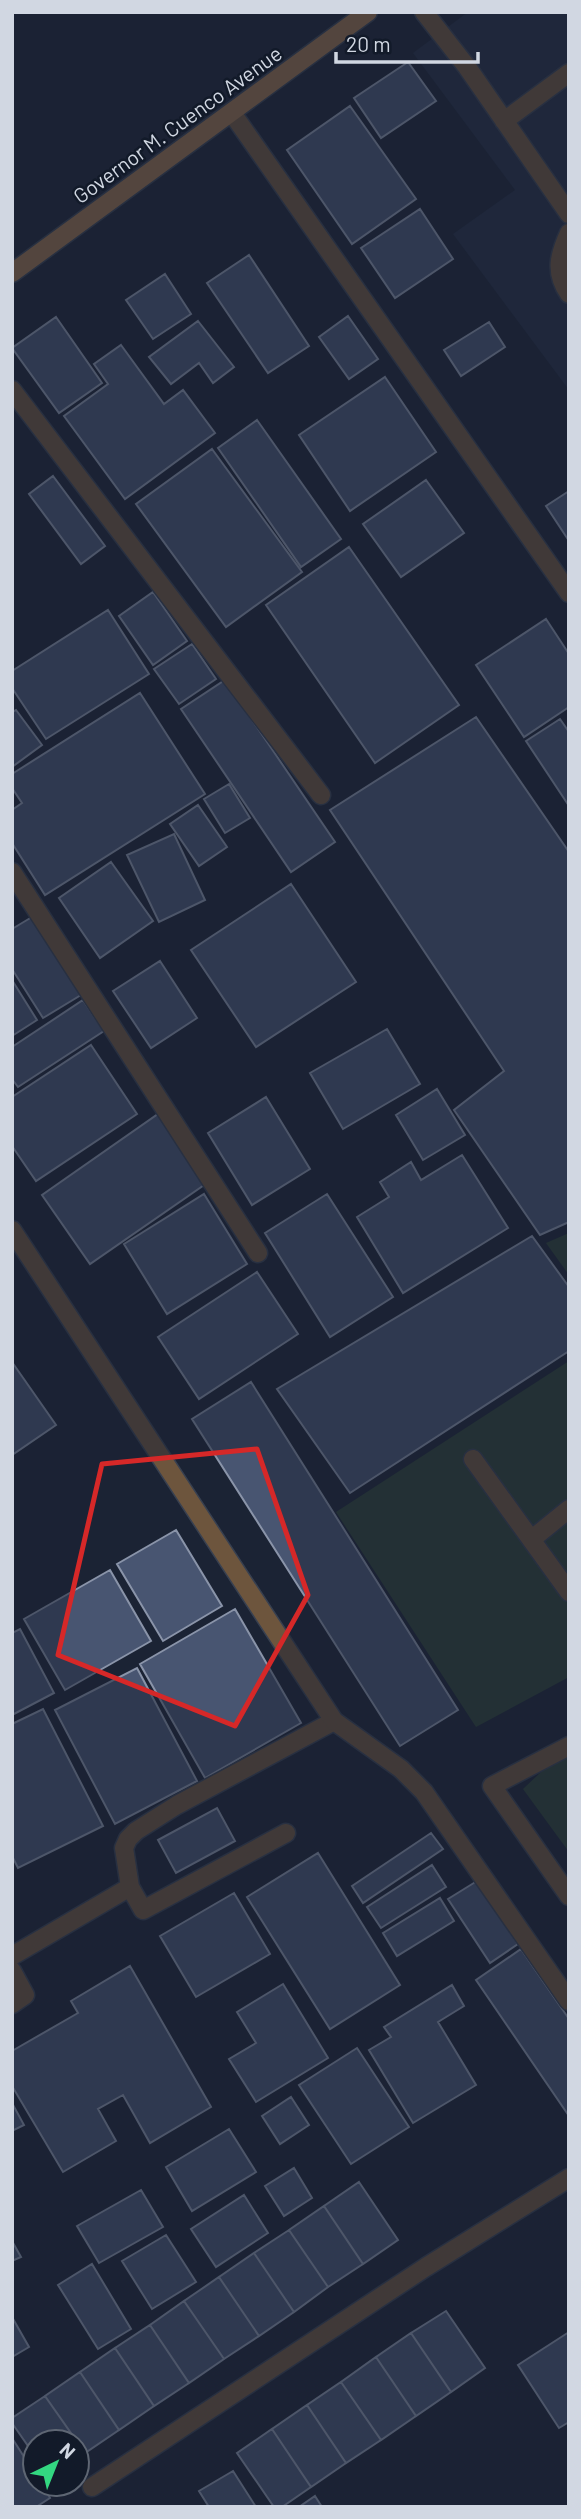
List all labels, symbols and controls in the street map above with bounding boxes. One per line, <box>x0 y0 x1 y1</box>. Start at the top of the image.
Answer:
scale bar <box>336 21 478 65</box>
text: 20 m <box>346 31 391 56</box>
street label: Governor M. Cuenco Avenue <box>68 40 286 208</box>
north arrow <box>21 2428 91 2498</box>
text: N <box>55 2437 80 2463</box>

